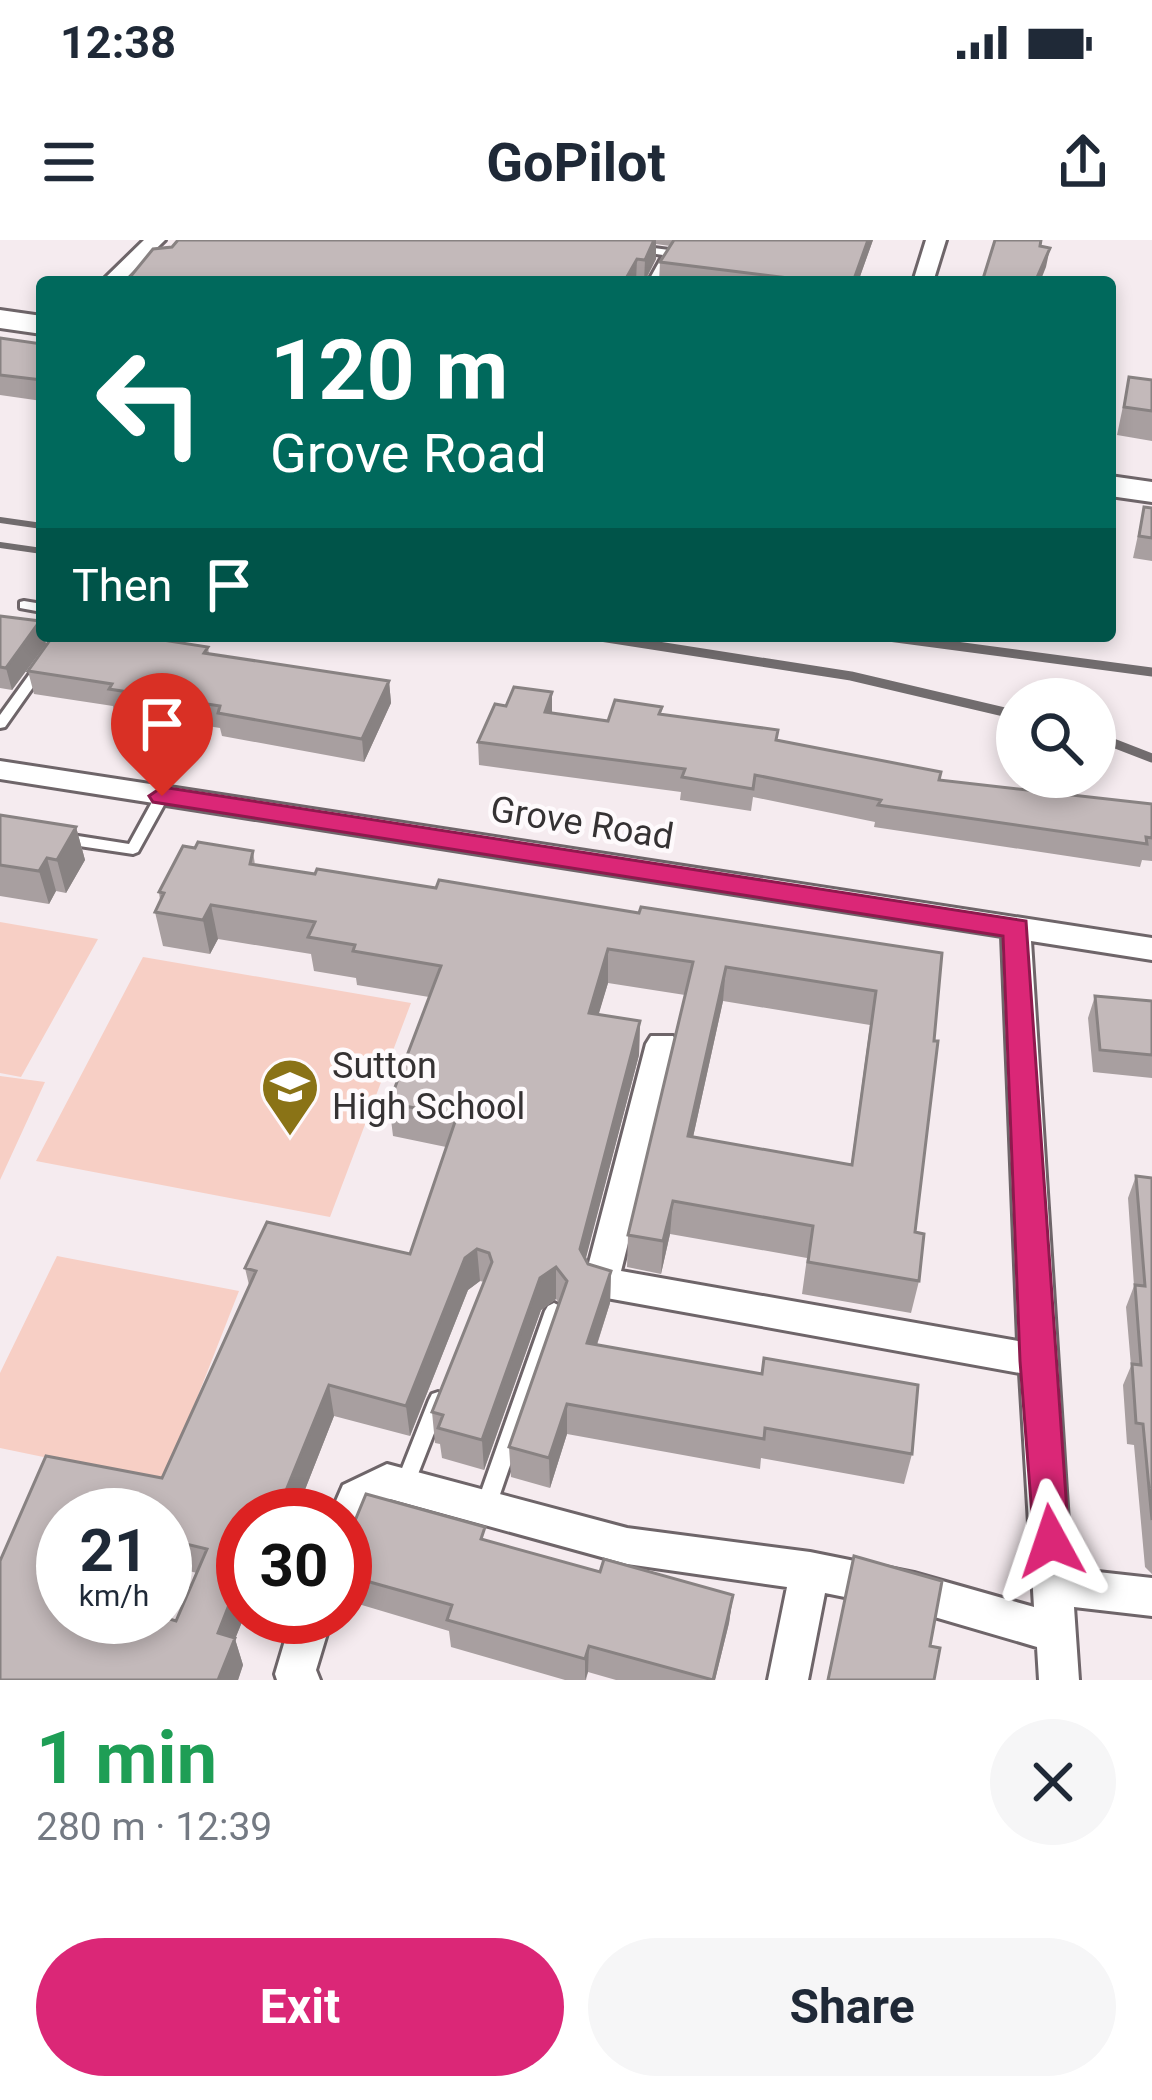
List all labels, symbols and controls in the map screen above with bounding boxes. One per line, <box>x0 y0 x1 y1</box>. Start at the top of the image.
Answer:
text: 12:38 <box>60 16 176 69</box>
icon: menu <box>36 129 102 195</box>
icon: share <box>1050 129 1116 195</box>
text: GoPilot <box>486 131 666 194</box>
text: 120 m <box>270 321 508 420</box>
icon: left <box>72 324 228 480</box>
text: Grove Road <box>270 422 547 485</box>
icon: arrive <box>196 552 262 618</box>
text: Then <box>72 559 172 612</box>
pin <box>111 673 213 796</box>
map controls <box>996 678 1116 798</box>
button: search <box>996 678 1116 798</box>
icon: arrive <box>129 691 195 757</box>
street label: Grove Road <box>488 788 676 858</box>
place label: Sutton High School <box>332 1045 525 1128</box>
school or university icon: Sutton High School <box>259 1056 321 1138</box>
position arrow <box>988 1478 1114 1604</box>
speed limit sign: 30 <box>216 1488 372 1644</box>
text: 21 <box>80 1515 148 1586</box>
text: km/h <box>79 1578 149 1613</box>
text: 1 min <box>36 1716 217 1801</box>
button: close <box>990 1719 1116 1845</box>
text: 280 m · 12:39 <box>36 1804 272 1850</box>
button: Exit <box>36 1938 564 2076</box>
button: Share <box>588 1938 1116 2076</box>

